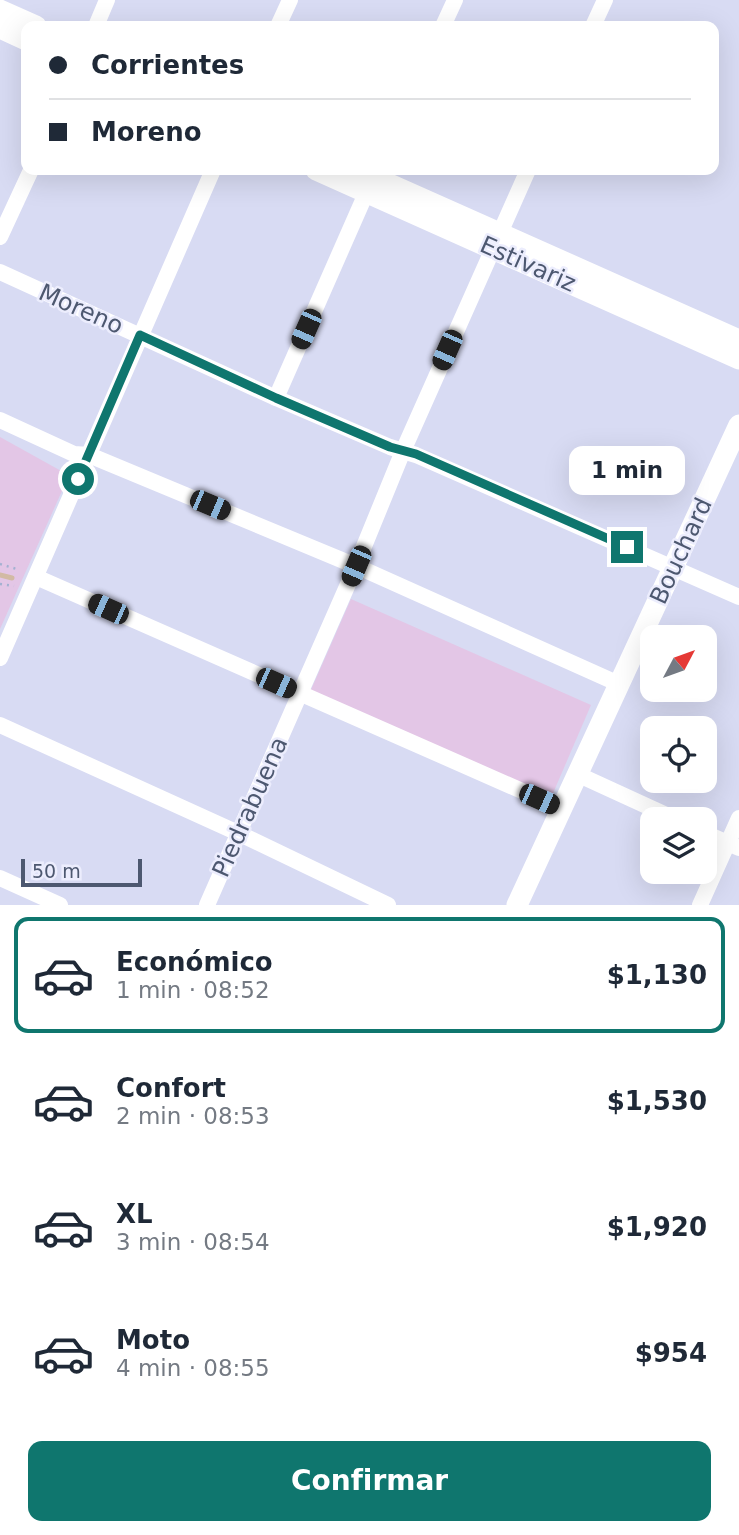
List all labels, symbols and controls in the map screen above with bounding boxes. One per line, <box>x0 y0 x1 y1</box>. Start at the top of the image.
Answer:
text: Corrientes <box>91 50 244 80</box>
text: Moreno <box>91 117 202 147</box>
street label: Estivariz <box>476 231 580 297</box>
street label: Moreno <box>34 278 128 340</box>
car <box>288 306 325 352</box>
car <box>429 327 466 373</box>
callout: 1 min <box>569 446 685 494</box>
text: 1 min <box>591 457 663 483</box>
route start <box>62 463 94 495</box>
car <box>187 487 234 523</box>
street label: Bouchard <box>644 493 718 609</box>
route end <box>611 531 643 563</box>
car <box>339 543 374 589</box>
car <box>85 591 132 627</box>
north arrow <box>640 625 718 702</box>
map controls <box>640 625 717 884</box>
car <box>253 665 300 701</box>
button: locate <box>640 716 717 793</box>
street label: Piedrabuena <box>207 733 293 881</box>
car <box>516 781 563 817</box>
button: layers <box>640 807 717 884</box>
scale bar <box>21 856 142 888</box>
text: 50 m <box>32 860 81 882</box>
icon: car <box>32 944 95 1007</box>
text: Económico <box>116 947 273 977</box>
text: $1,130 <box>607 960 707 990</box>
text: 1 min · 08:52 <box>116 977 270 1003</box>
icon: car <box>32 1070 95 1133</box>
text: Confort <box>116 1073 226 1103</box>
text: $1,530 <box>607 1086 707 1116</box>
text: 2 min · 08:53 <box>116 1103 270 1129</box>
icon: car <box>32 1196 95 1259</box>
text: XL <box>116 1199 153 1229</box>
text: $1,920 <box>607 1212 707 1242</box>
text: 3 min · 08:54 <box>116 1229 270 1255</box>
icon: car <box>32 1322 95 1385</box>
text: Moto <box>116 1325 190 1355</box>
text: $954 <box>635 1338 707 1368</box>
text: 4 min · 08:55 <box>116 1355 270 1381</box>
button: Confirmar <box>28 1441 711 1521</box>

